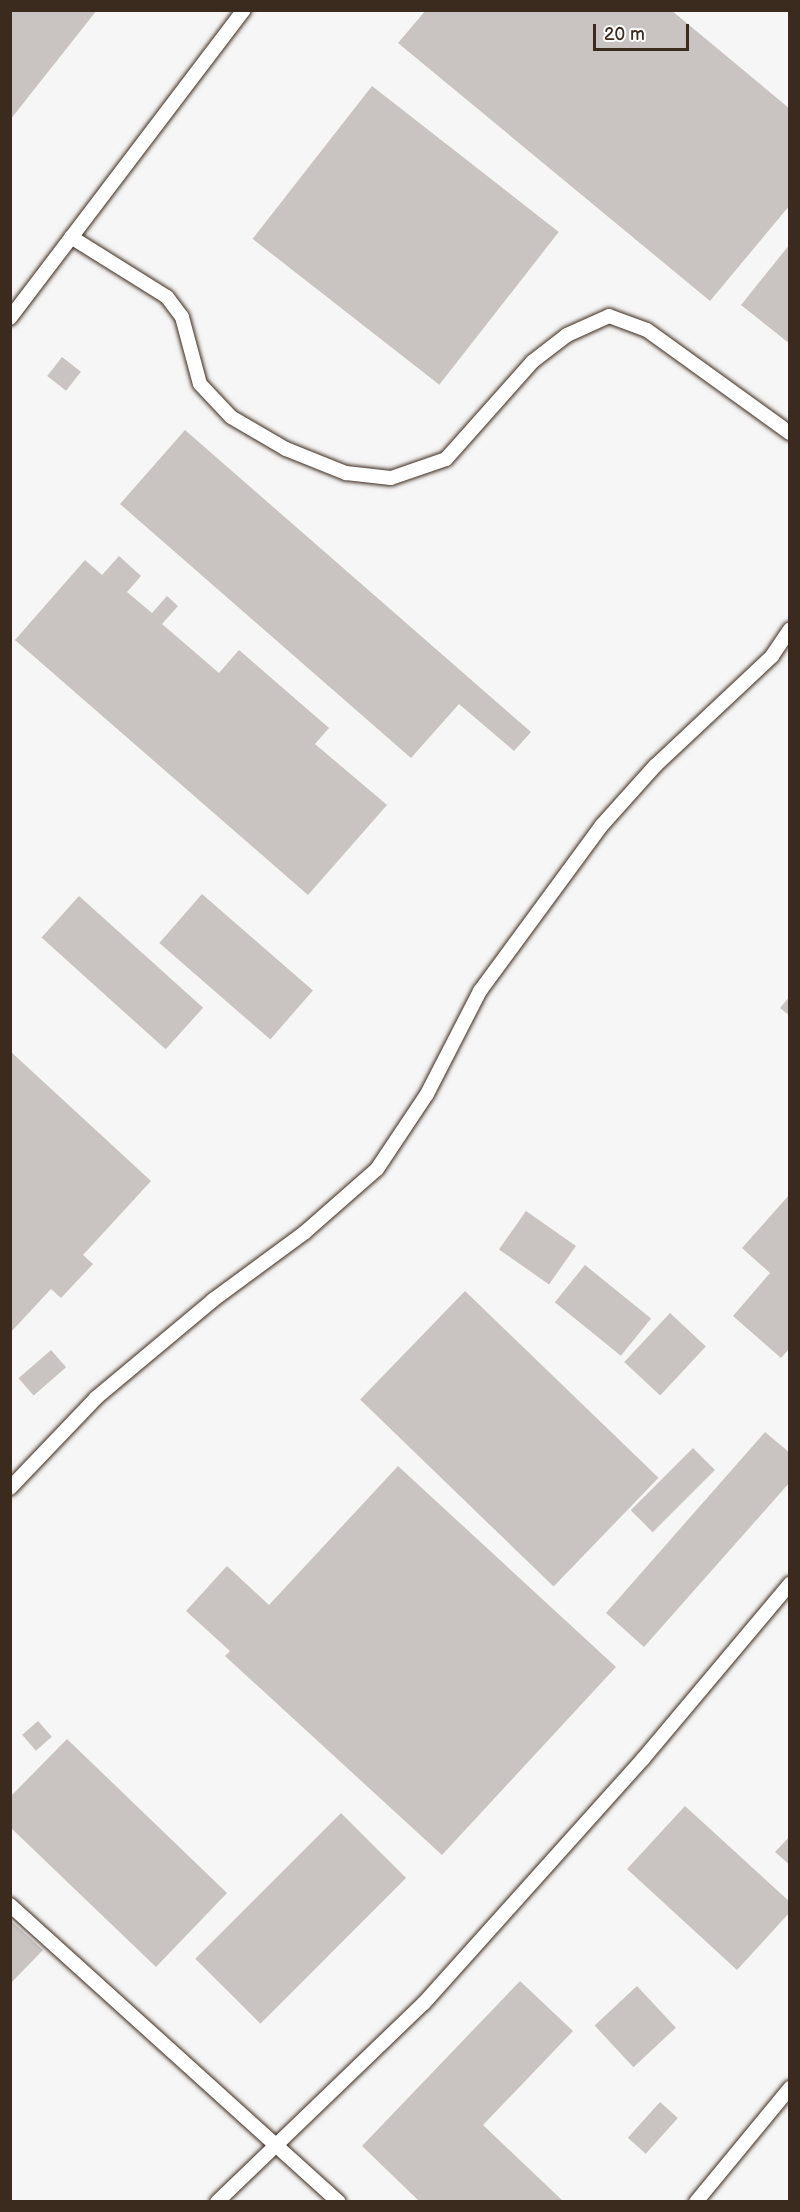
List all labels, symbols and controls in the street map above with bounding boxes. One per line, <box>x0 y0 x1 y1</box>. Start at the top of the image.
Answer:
scale bar <box>596 12 692 50</box>
text: 20 m <box>604 24 645 45</box>

